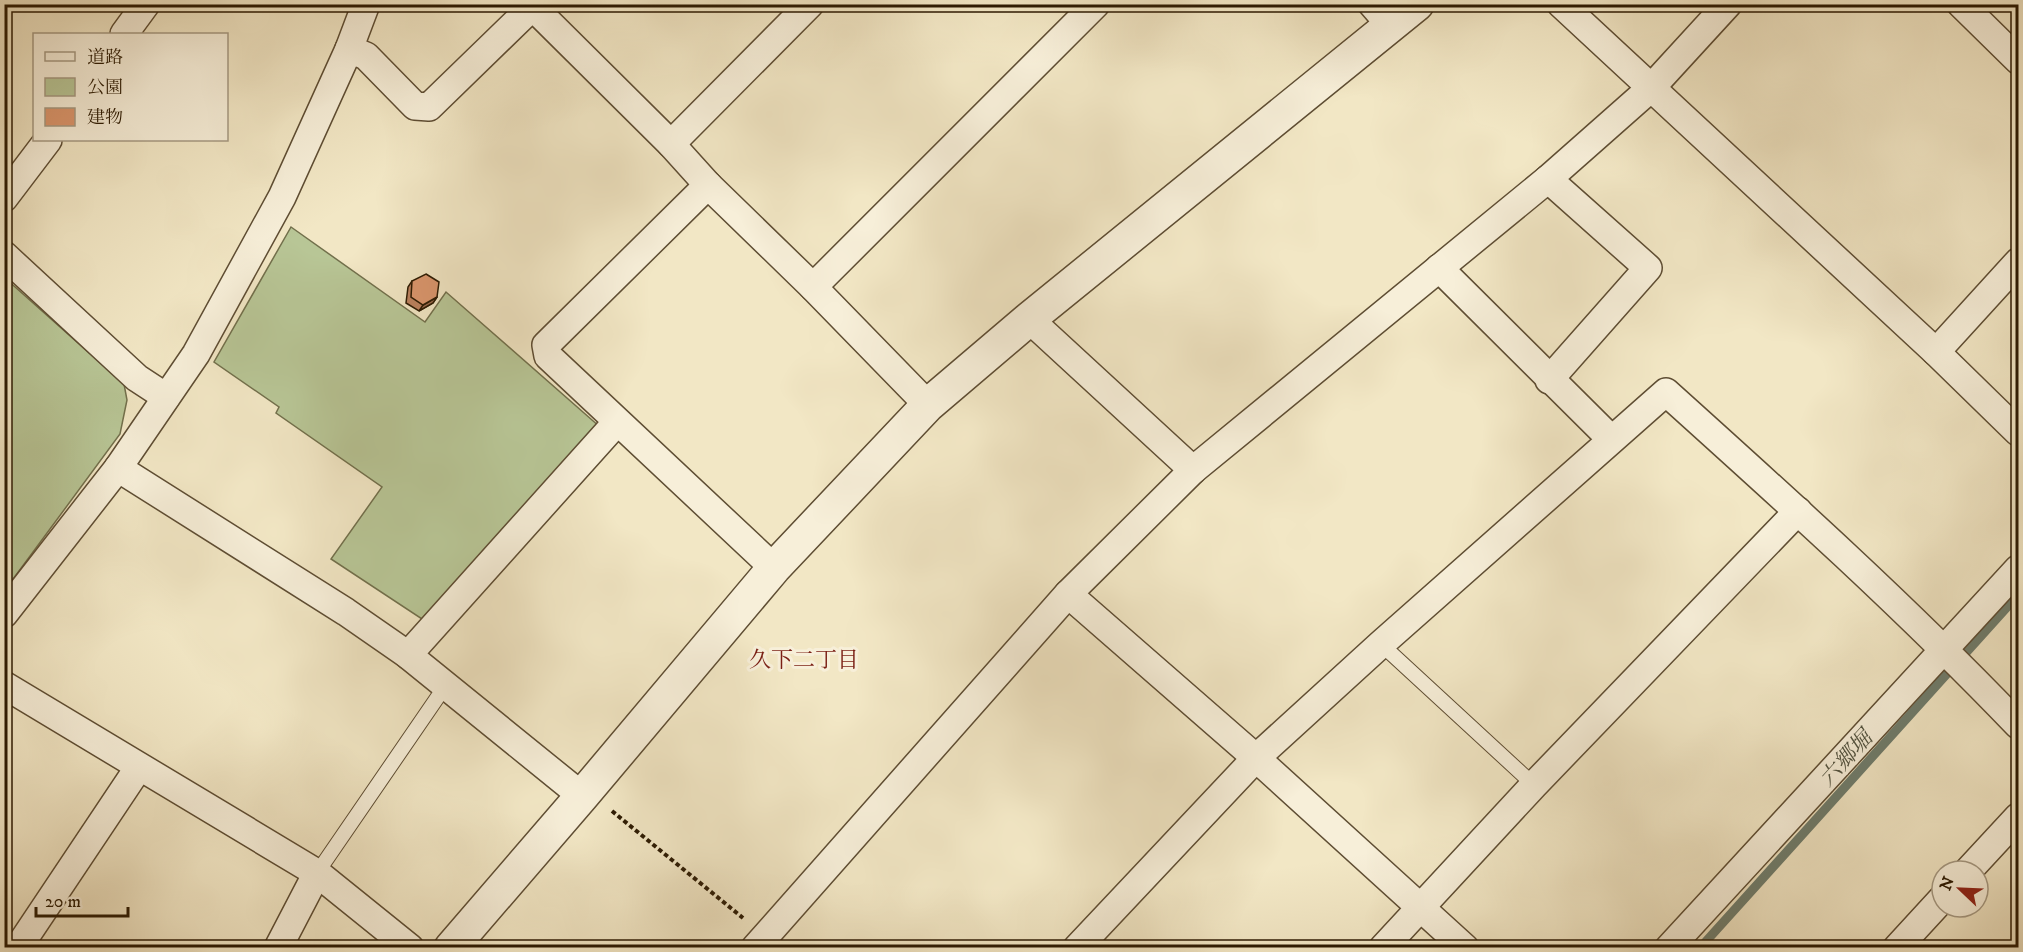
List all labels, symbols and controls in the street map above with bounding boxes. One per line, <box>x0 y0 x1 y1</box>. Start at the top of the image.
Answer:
legend <box>33 33 228 141</box>
text: 道路 <box>87 47 123 69</box>
text: 公園 <box>87 77 123 99</box>
text: 建物 <box>87 107 123 129</box>
district label: 久下二丁目 <box>749 647 859 674</box>
water label: 六郷堀 <box>1814 722 1881 793</box>
north arrow <box>1930 859 1990 919</box>
text: N <box>1935 874 1959 893</box>
scale bar <box>36 880 128 918</box>
text: 20 m <box>45 891 81 913</box>

